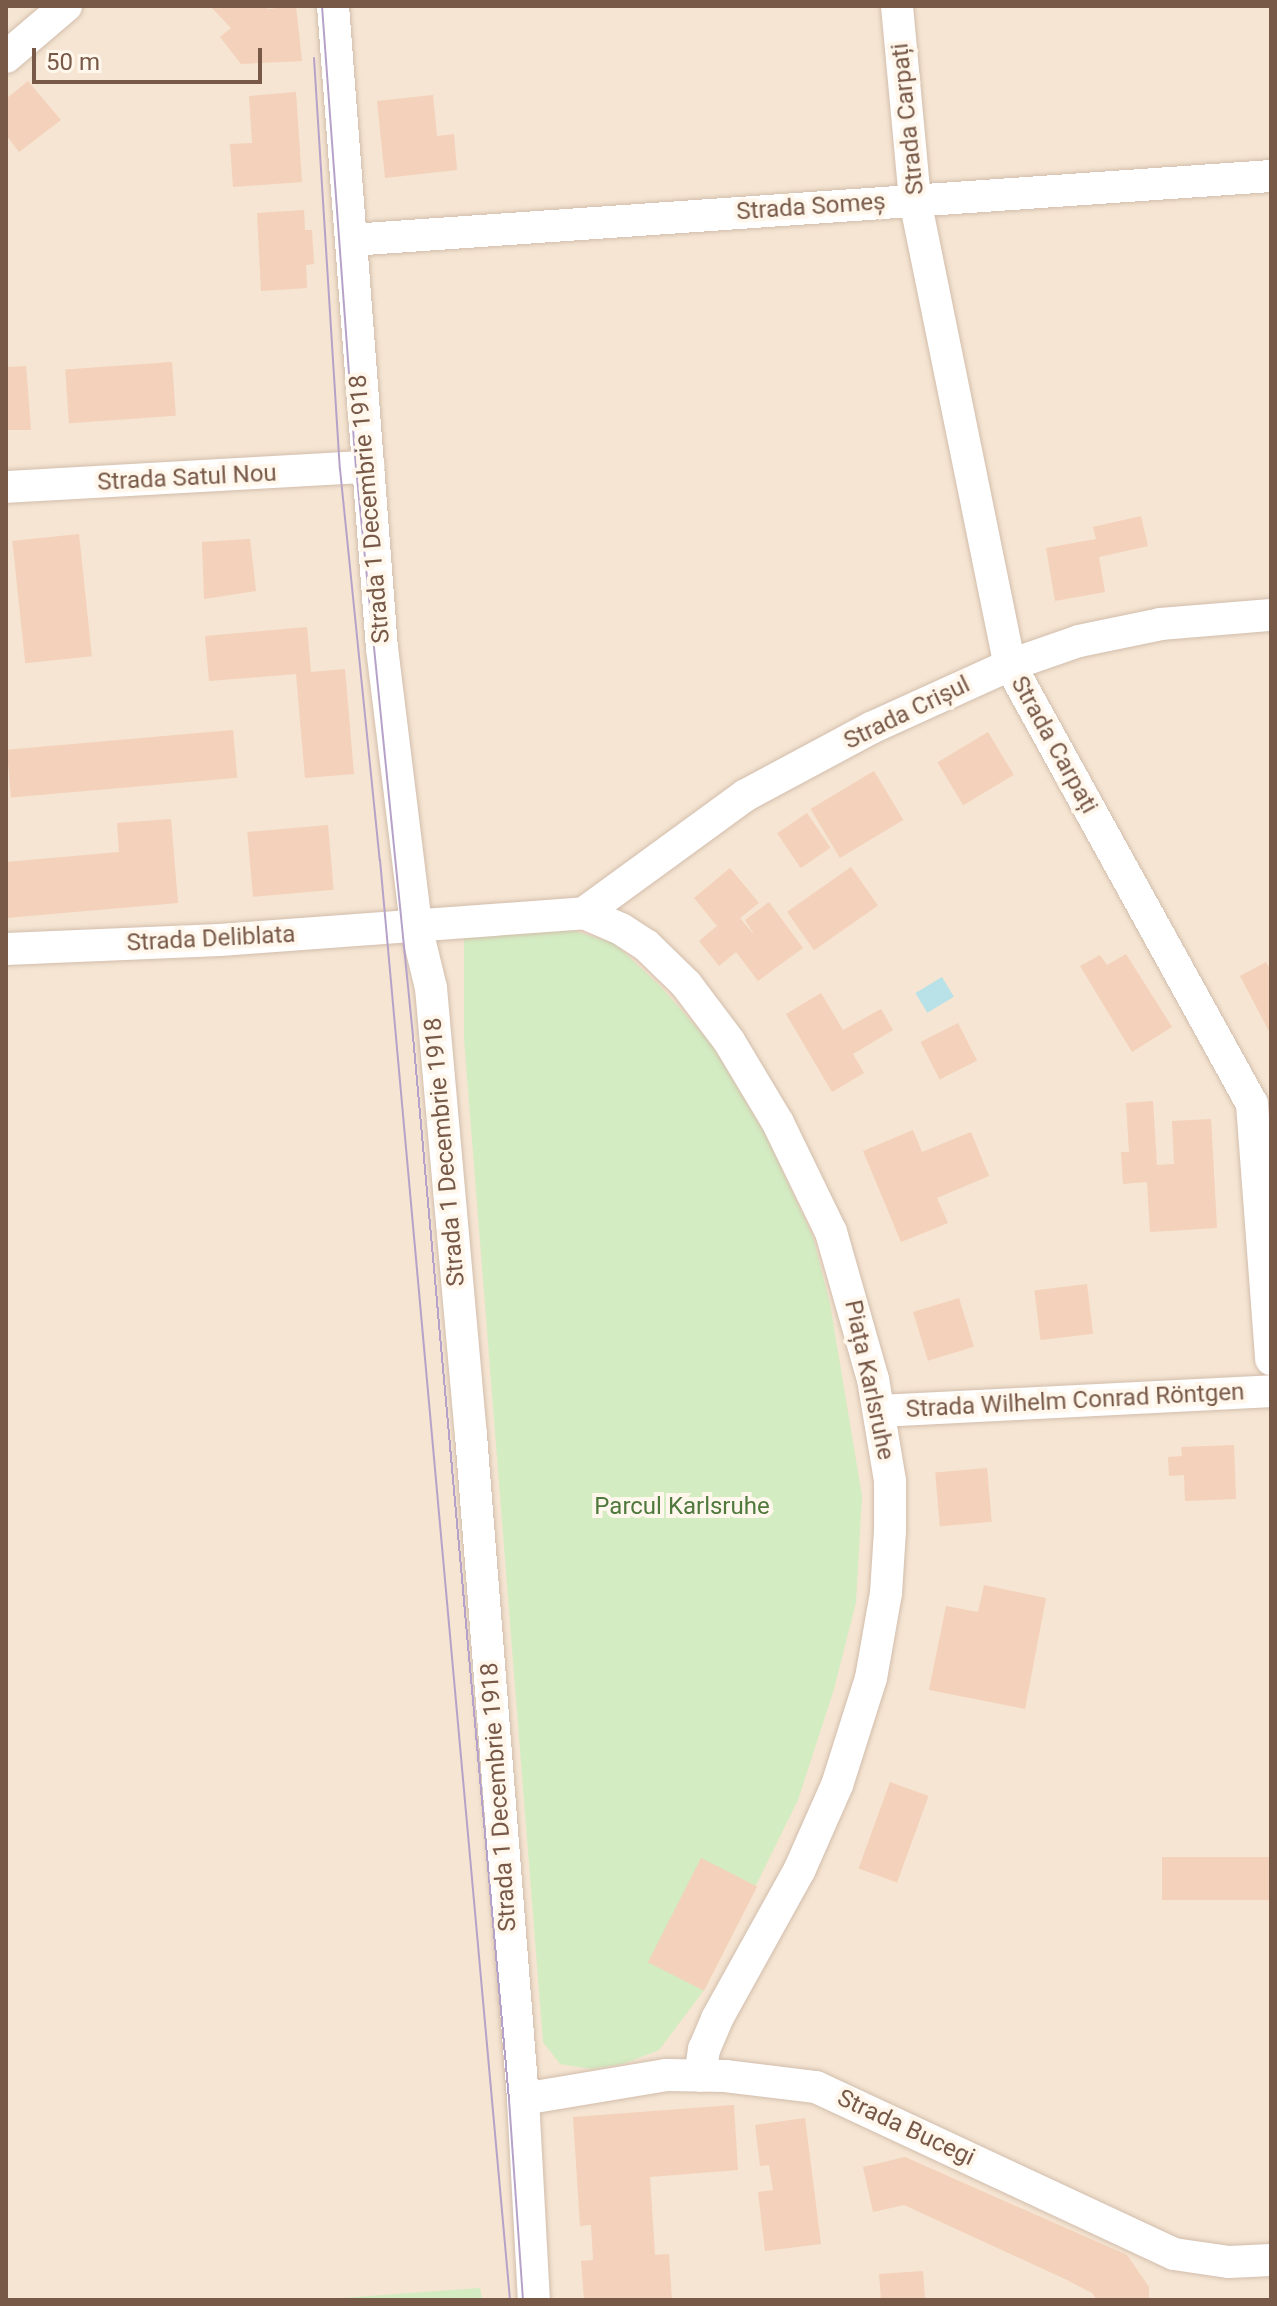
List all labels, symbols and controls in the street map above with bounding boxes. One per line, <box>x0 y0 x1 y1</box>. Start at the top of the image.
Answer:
scale bar <box>36 32 266 82</box>
street label: Strada Carpați <box>886 42 930 196</box>
text: 50 m <box>46 48 100 76</box>
street label: Strada Someș <box>735 187 887 227</box>
street label: Strada 1 Decembrie 1918 <box>344 373 396 645</box>
street label: Strada Satul Nou <box>97 459 277 497</box>
street label: Strada Crișul <box>839 670 975 756</box>
street label: Strada Carpați <box>1004 671 1104 819</box>
street label: Strada Deliblata <box>126 920 296 958</box>
street label: Strada 1 Decembrie 1918 <box>419 1016 471 1288</box>
street label: Piața Karlsruhe <box>838 1297 900 1463</box>
street label: Strada Wilhelm Conrad Röntgen <box>905 1378 1245 1424</box>
park label: Parcul Karlsruhe <box>594 1493 770 1521</box>
street label: Strada 1 Decembrie 1918 <box>475 1661 523 1933</box>
street label: Strada Bucegi <box>833 2084 979 2172</box>

